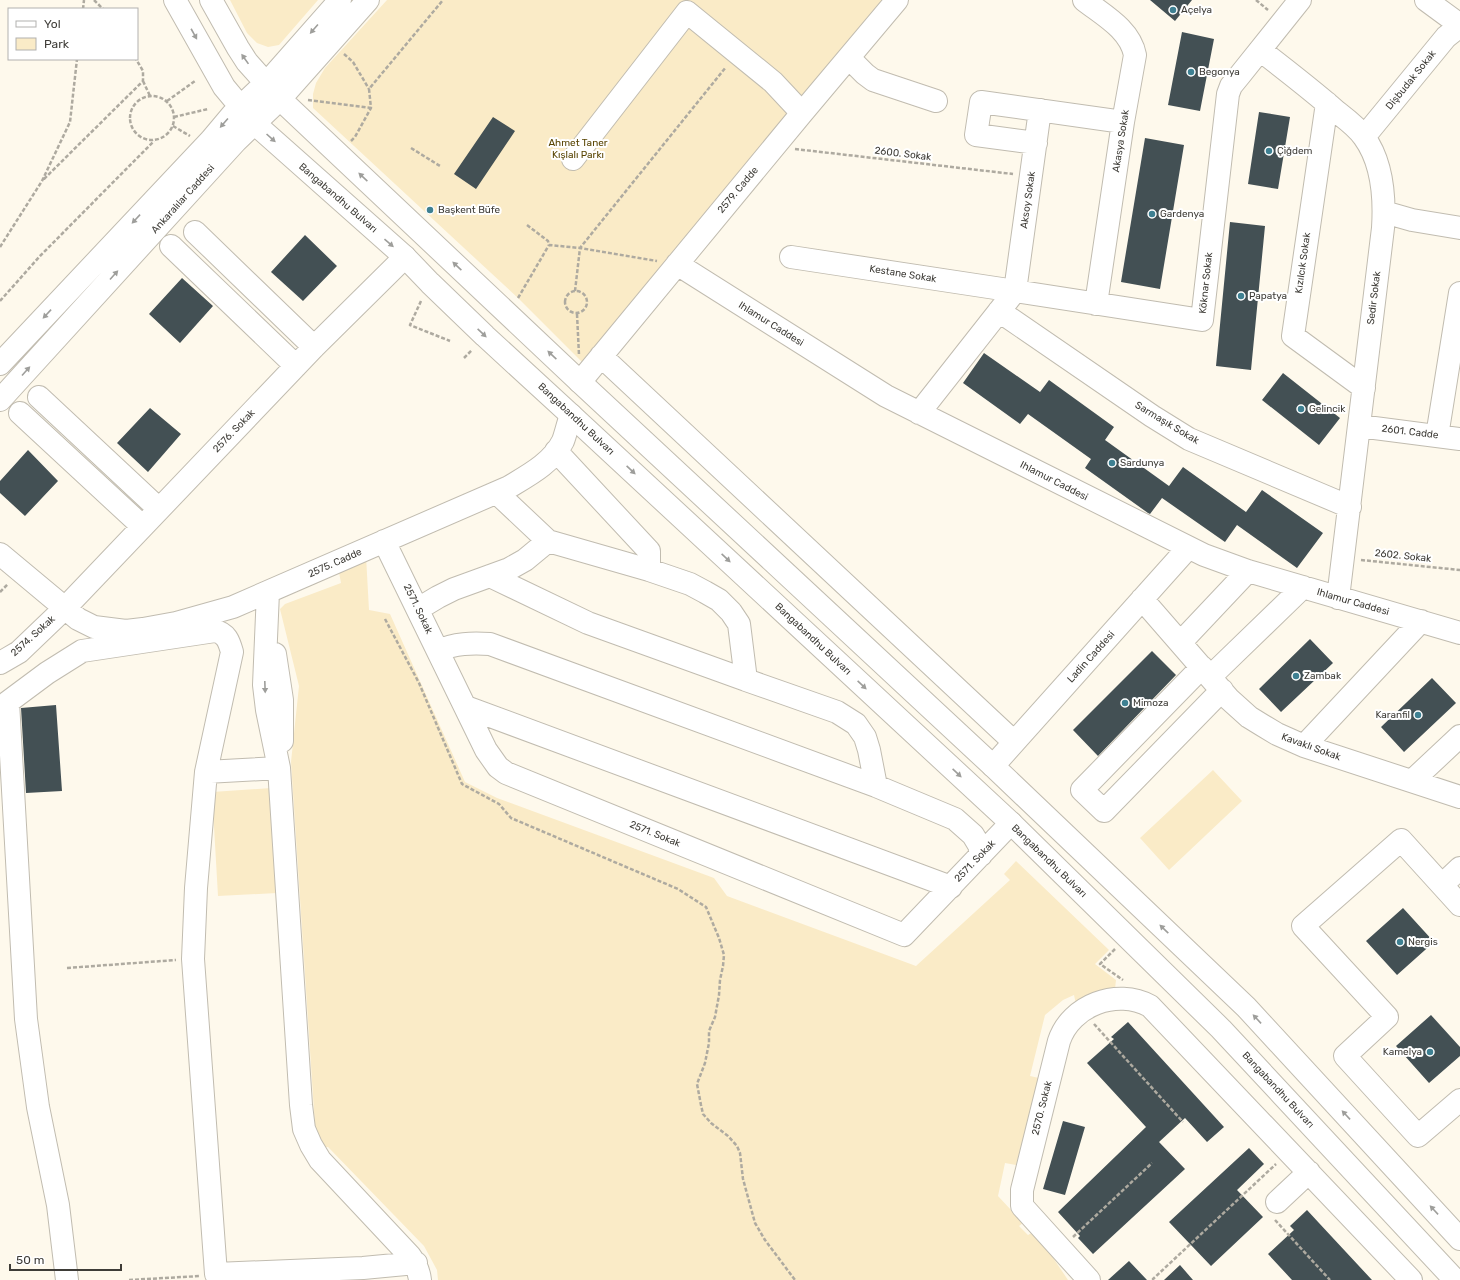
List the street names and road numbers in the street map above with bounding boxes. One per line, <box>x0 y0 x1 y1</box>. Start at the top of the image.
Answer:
street label: Dişbudak Sokak <box>1383 47 1439 112</box>
street label: Akasya Sokak <box>1110 108 1132 173</box>
street label: 2600. Sokak <box>874 145 933 164</box>
street label: Bangabandhu Bulvarı <box>296 161 380 235</box>
street label: Ankaralılar Caddesi <box>149 162 217 236</box>
street label: 2579. Cadde <box>715 164 761 216</box>
street label: Aksoy Sokak <box>1018 170 1038 229</box>
street label: Kızılcık Sokak <box>1293 231 1313 294</box>
street label: Köknar Sokak <box>1197 251 1215 314</box>
street label: Kestane Sokak <box>869 263 938 285</box>
street label: Sedir Sokak <box>1365 270 1383 325</box>
street label: Ihlamur Caddesi <box>736 299 806 349</box>
street label: Bangabandhu Bulvarı <box>535 381 617 457</box>
street label: Sarmaşık Sokak <box>1133 399 1202 447</box>
street label: 2576. Sokak <box>210 406 258 455</box>
street label: 2601. Cadde <box>1381 423 1440 441</box>
street label: Ihlamur Caddesi <box>1018 459 1090 503</box>
street label: 2575. Cadde <box>306 546 364 580</box>
street label: 2602. Sokak <box>1374 547 1433 565</box>
street label: 2571. Sokak <box>401 582 436 637</box>
street label: Ihlamur Caddesi <box>1315 586 1391 618</box>
street label: Bangabandhu Bulvarı <box>772 601 854 677</box>
street label: 2574. Sokak <box>8 612 58 659</box>
street label: Ladin Caddesi <box>1065 629 1117 685</box>
street label: Kavaklı Sokak <box>1280 731 1343 764</box>
street label: 2571. Sokak <box>628 818 683 850</box>
street label: Bangabandhu Bulvarı <box>1009 822 1089 900</box>
street label: 2571. Sokak <box>952 837 999 885</box>
street label: Bangabandhu Bulvarı <box>1240 1049 1316 1131</box>
street label: 2570. Sokak <box>1029 1079 1055 1137</box>

